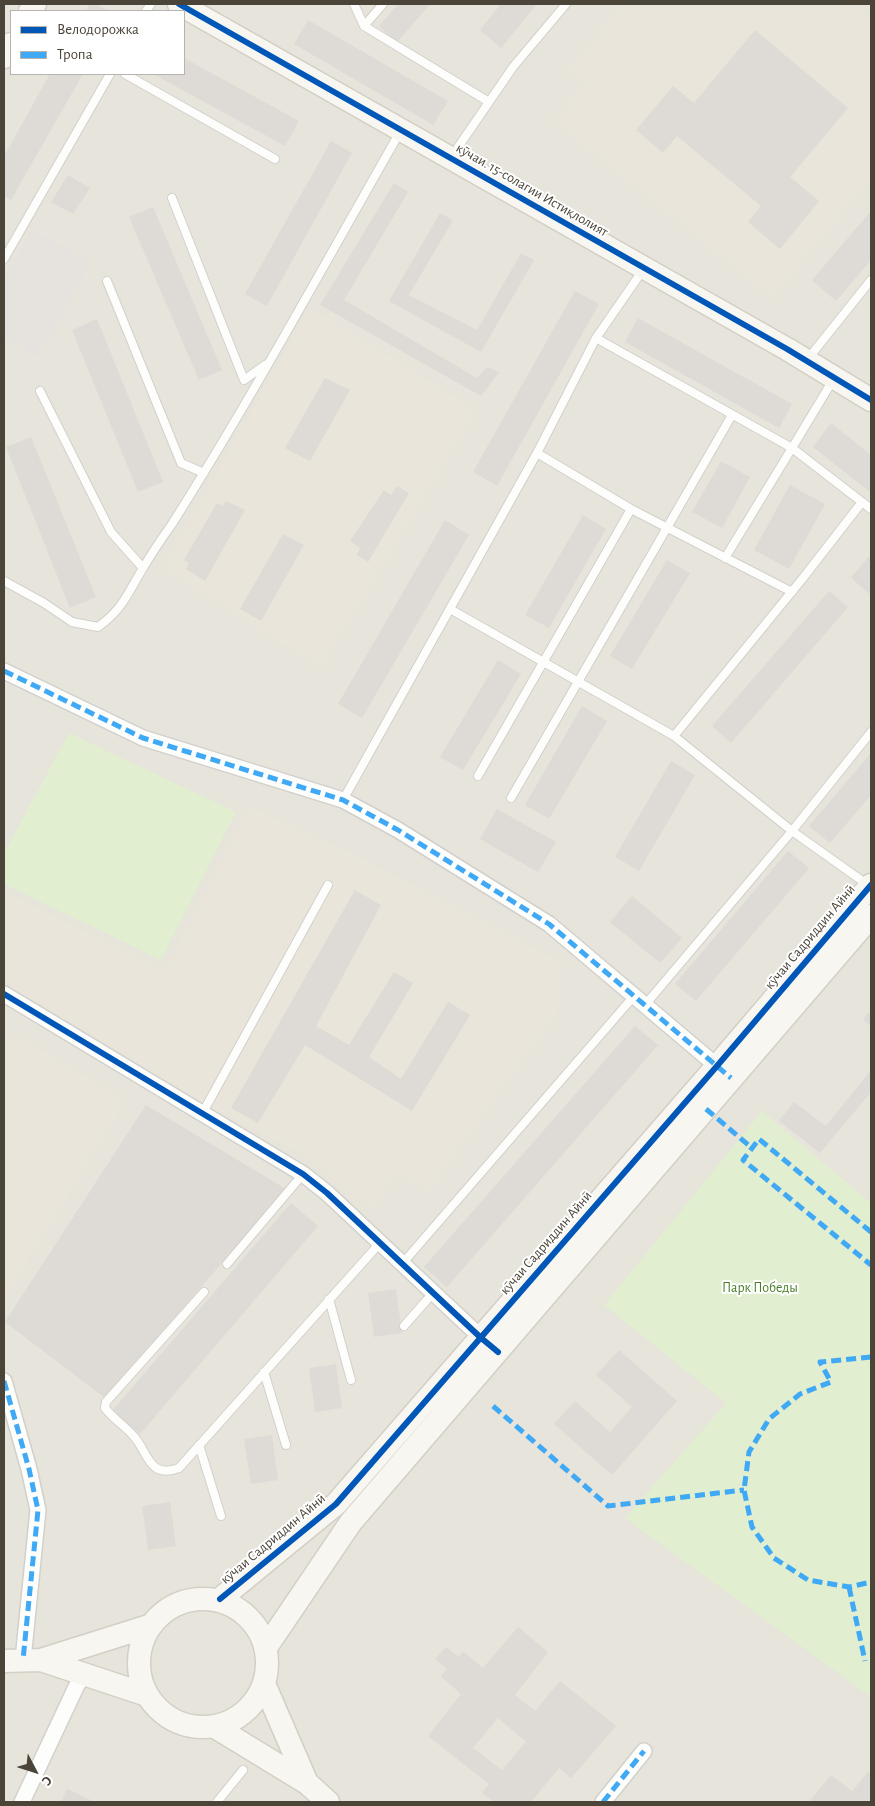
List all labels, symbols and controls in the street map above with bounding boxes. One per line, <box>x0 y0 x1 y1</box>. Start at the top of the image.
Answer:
legend <box>10 10 185 75</box>
text: Велодорожка <box>57 22 139 37</box>
text: Тропа <box>57 47 93 62</box>
street label: кӯчаи. 15-солагии Истиқлолият <box>453 140 611 240</box>
street label: кӯчаи Садриддин Айнӣ <box>761 881 859 993</box>
street label: кӯчаи Садриддин Айнӣ <box>496 1188 596 1298</box>
park label: Парк Победы <box>722 1280 798 1296</box>
street label: кӯчаи Садриддин Айнӣ <box>217 1490 329 1588</box>
north arrow <box>10 1746 60 1796</box>
text: С <box>39 1773 54 1788</box>

